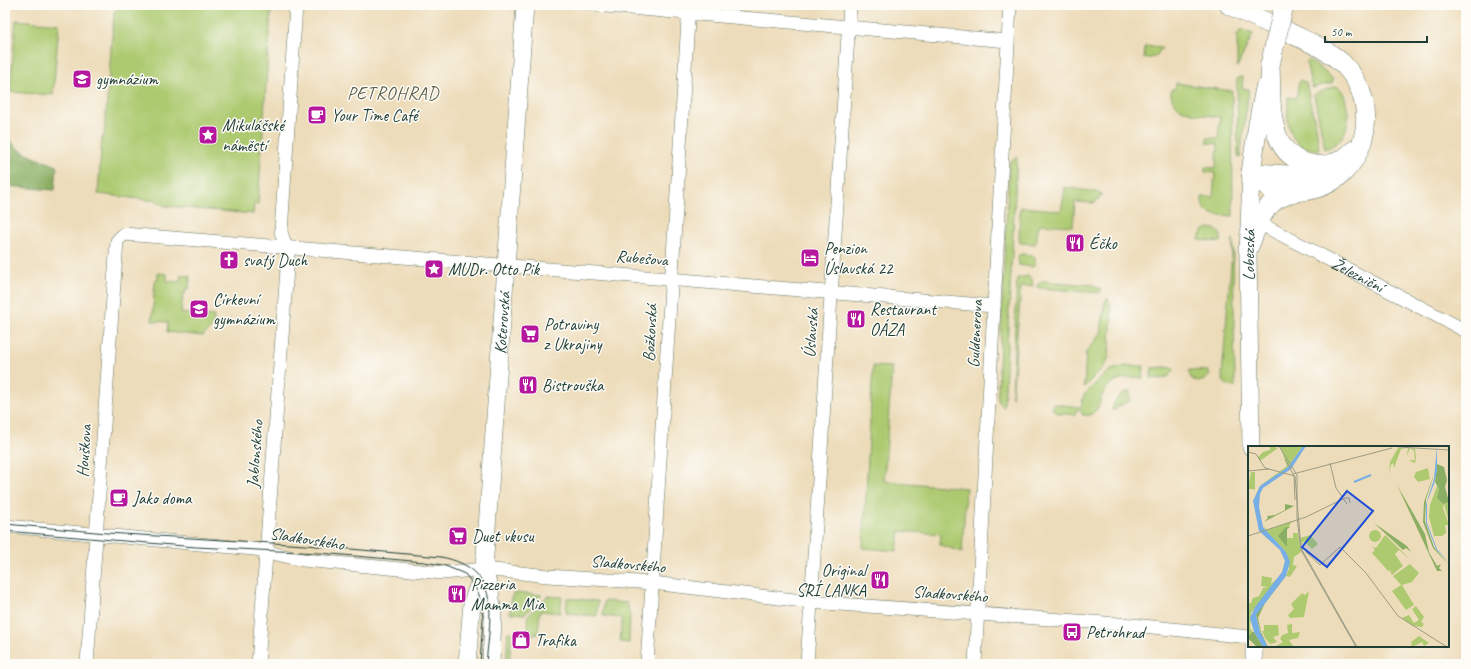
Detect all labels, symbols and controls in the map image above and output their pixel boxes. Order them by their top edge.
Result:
scale bar [1325,18,1427,44]
text: 50 m [1331,24,1353,40]
school or university icon: gymnázium [71,68,93,90]
place label: gymnázium [96,69,159,90]
district label: PETROHRAD [347,82,440,104]
cafe icon: Your Time Café [306,104,328,126]
place label: Your Time Café [331,105,420,126]
place label: Mikulášské náměstí [222,115,286,156]
place icon: Mikulášské náměstí [197,124,219,146]
street label: Lobezská [1237,228,1260,281]
restaurant icon: Éčko [1064,232,1086,254]
place label: Éčko [1089,232,1118,254]
place label: Penzion Úslavská 22 [824,238,894,279]
street label: Rubešova [615,245,670,271]
hotel icon: Penzion Úslavská 22 [799,247,821,269]
church icon: svatý Duch [218,249,240,271]
place label: svatý Duch [243,250,309,271]
street label: Železniční [1328,252,1391,299]
place icon: MUDr. Otto Pik [423,258,445,280]
place label: MUDr. Otto Pik [448,259,541,280]
place label: Církevní gymnázium [213,289,276,330]
street label: Koterovská [489,290,515,355]
school or university icon: Církevní gymnázium [188,298,210,320]
place label: Restaurant OÁZA [870,299,938,340]
street label: Guldenerova [963,299,987,368]
street label: Božkovská [638,302,662,362]
street label: Úslavská [798,306,823,358]
restaurant icon: Restaurant OÁZA [845,308,867,330]
place label: Potraviny z Ukrajiny [544,314,603,355]
supermarket icon: Potraviny z Ukrajiny [519,323,541,345]
restaurant icon: Bistrouška [517,374,539,396]
place label: Bistrouška [542,375,605,396]
street label: Jablonského [242,418,268,490]
street label: Houškova [72,423,96,478]
inset map [1248,446,1449,647]
cafe icon: Jako doma [108,487,130,509]
place label: Jako doma [132,488,193,509]
street label: Sladkovského [268,523,347,555]
supermarket icon: Duet vkusu [447,525,469,547]
place label: Duet vkusu [472,526,535,547]
street label: Sladkovského [590,550,667,578]
place label: Original SRÍ LANKA [796,560,869,601]
restaurant icon: Original SRÍ LANKA [869,569,891,591]
place label: Pizzeria Mamma Mia [471,574,546,615]
street label: Sladkovského [912,581,989,607]
restaurant icon: Pizzeria Mamma Mia [446,583,468,605]
bus stop icon: Petrohrad [1061,621,1083,643]
place label: Petrohrad [1086,622,1148,643]
shop icon: Trafika [510,629,532,651]
place label: Trafika [535,630,577,651]

